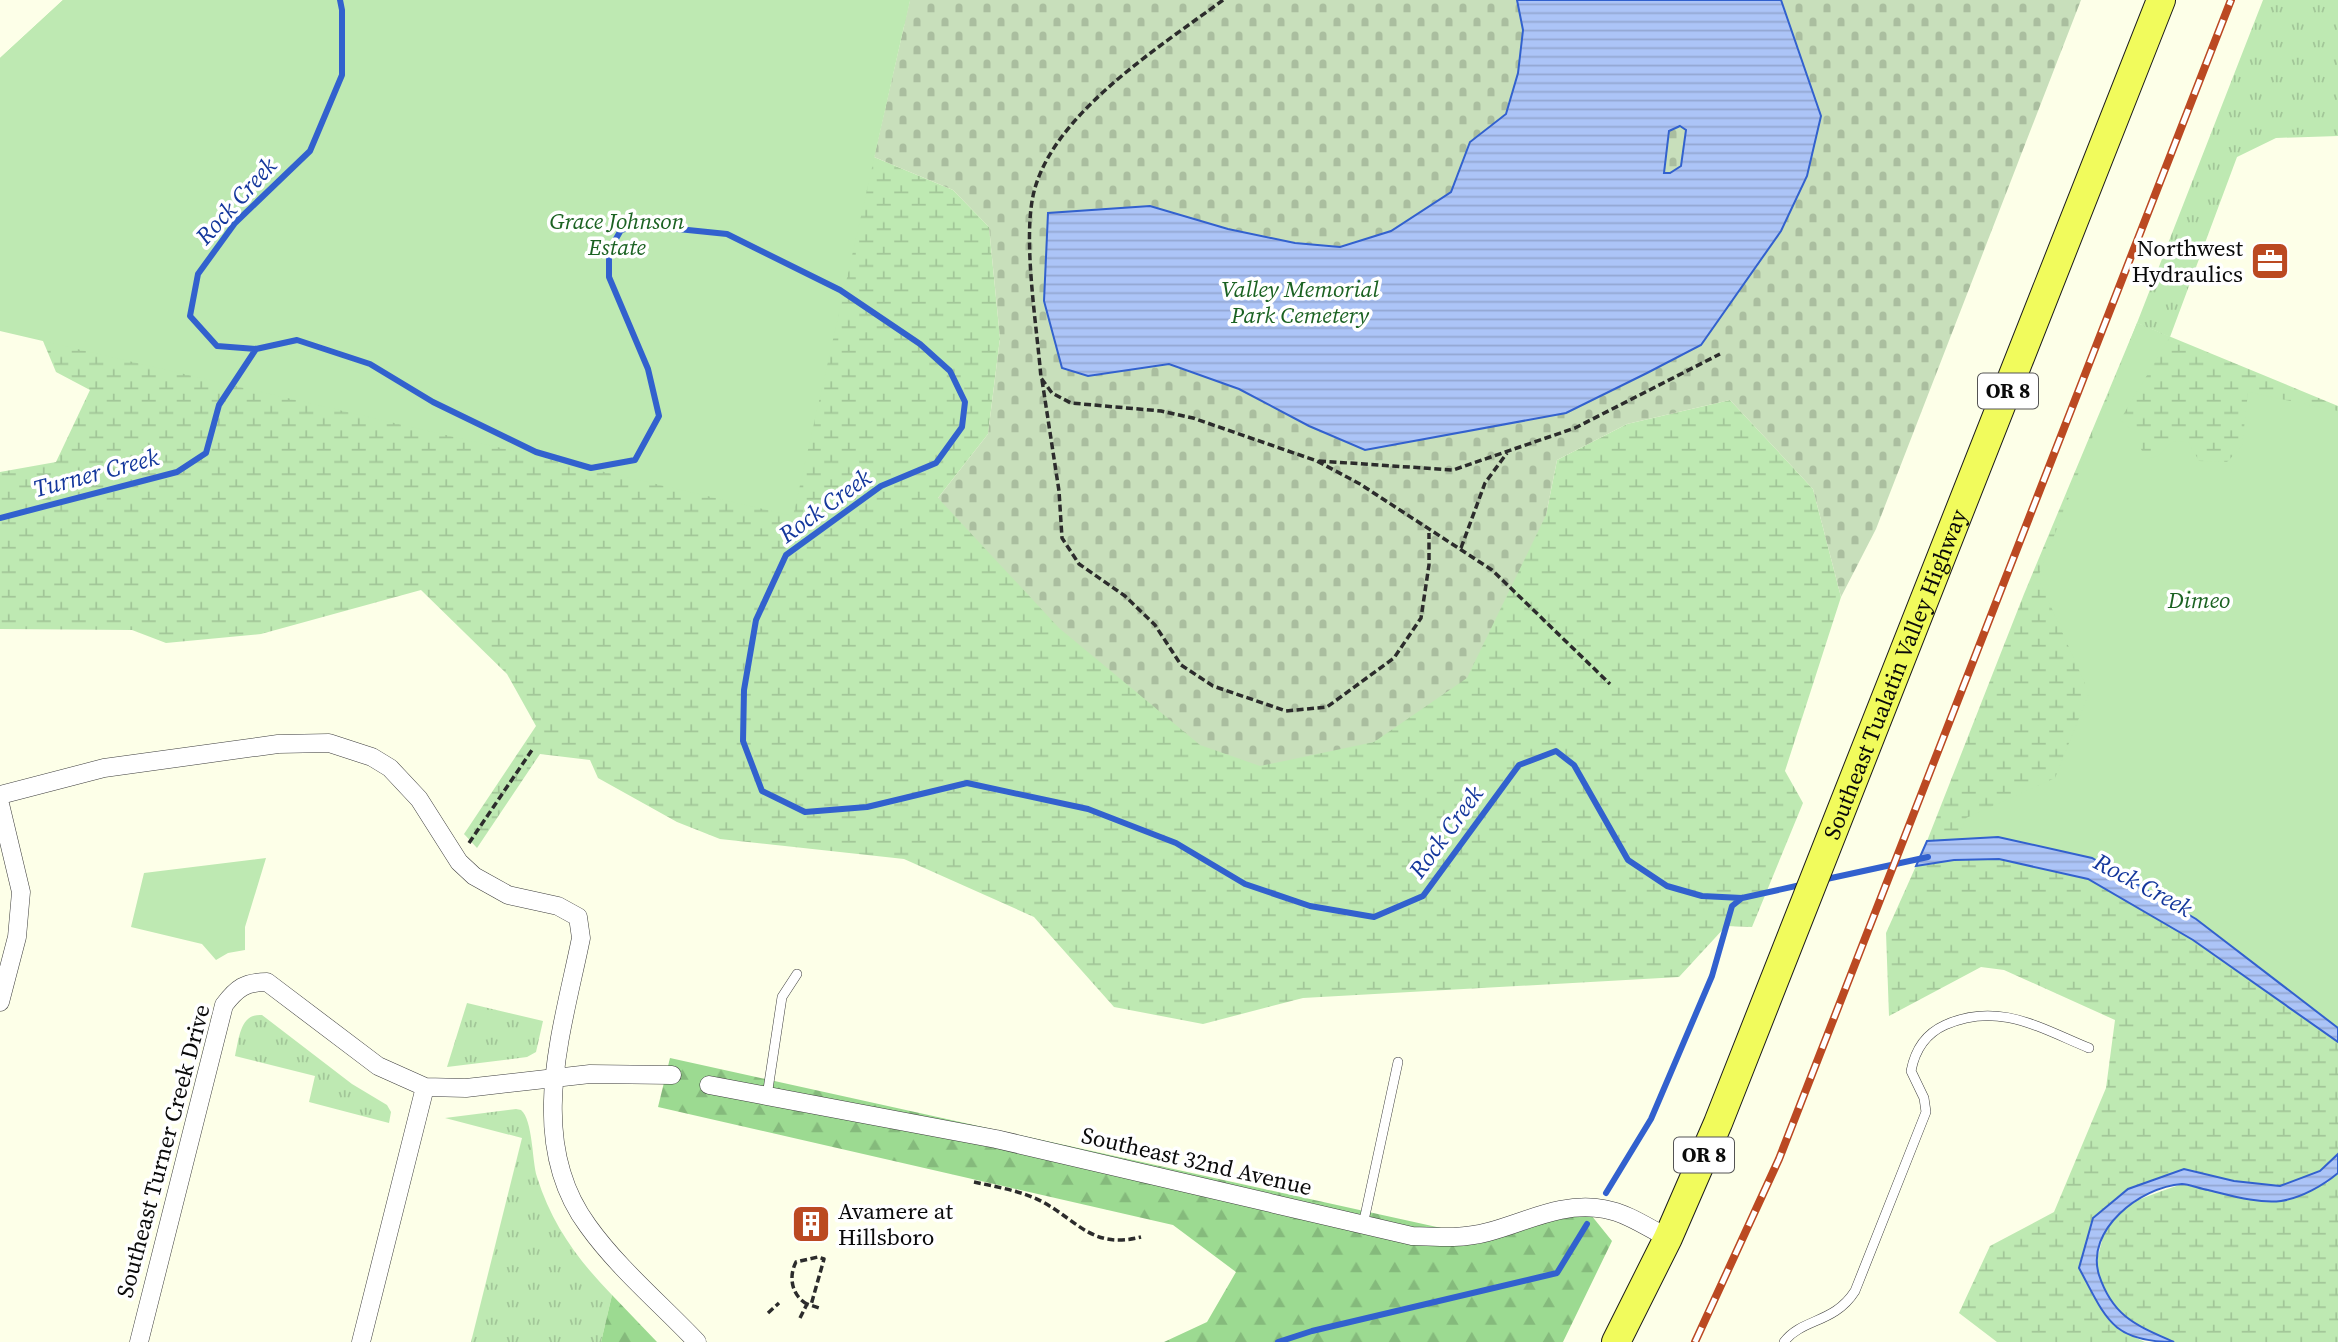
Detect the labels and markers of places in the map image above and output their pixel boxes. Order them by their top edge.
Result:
place label: Northwest Hydraulics [2132,232,2244,290]
office icon: Northwest Hydraulics [2249,240,2291,282]
place label: Avamere at Hillsboro [838,1195,953,1253]
building icon: Avamere at Hillsboro [790,1203,832,1245]

